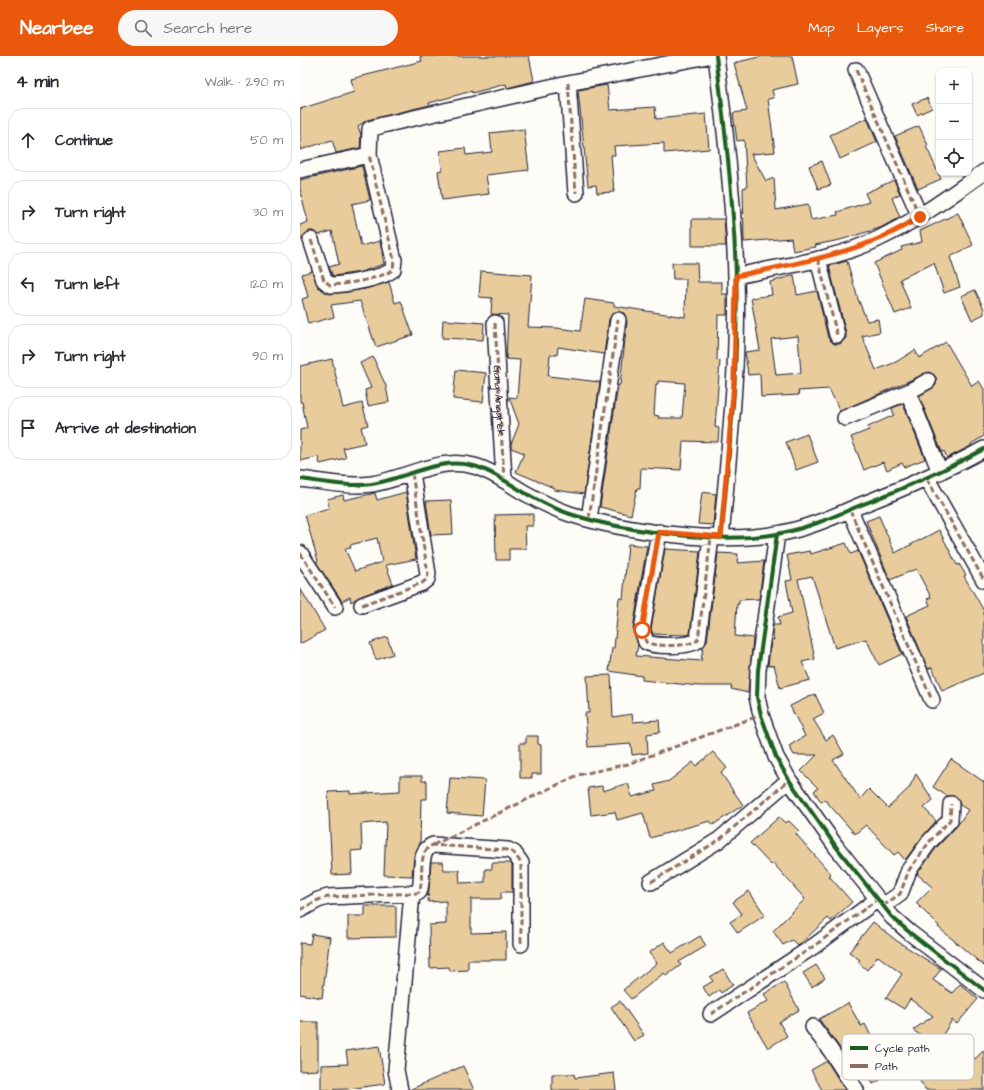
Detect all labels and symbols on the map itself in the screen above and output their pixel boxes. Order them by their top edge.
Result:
route end [911,208,929,226]
street label: Gang Anggrek [490,365,509,437]
route start [633,621,651,639]
legend [842,1034,974,1080]
text: Cycle path [875,1041,930,1057]
text: Path [875,1059,898,1074]

